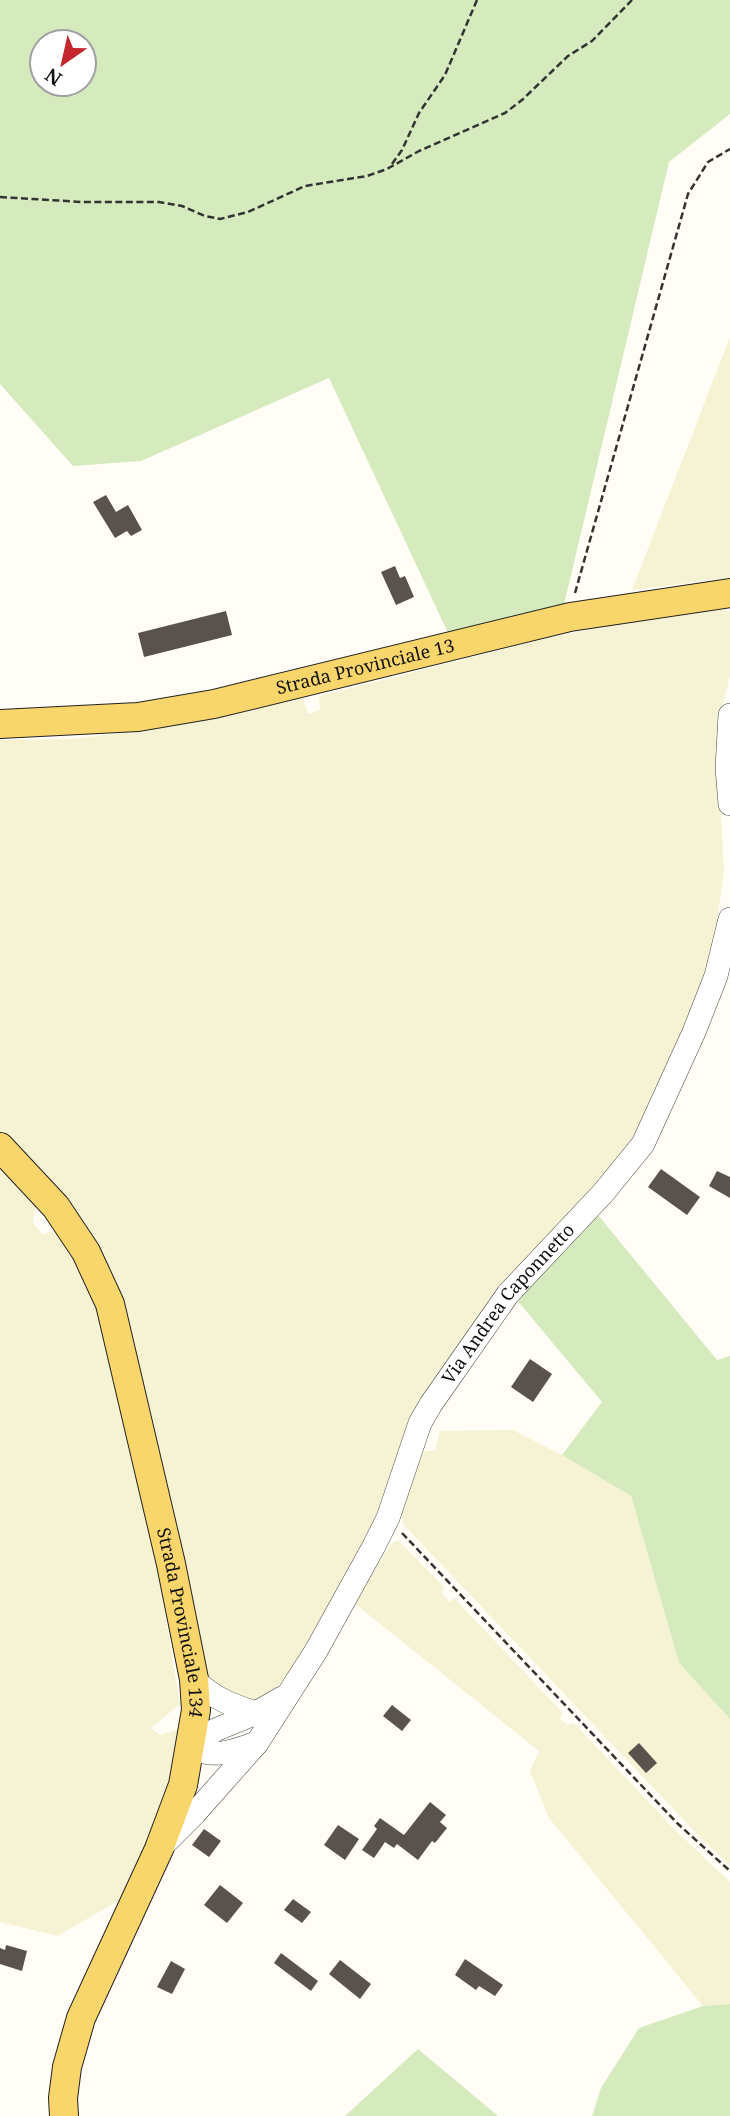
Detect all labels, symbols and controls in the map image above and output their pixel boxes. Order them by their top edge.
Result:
north arrow [28,28,98,98]
text: N [40,62,67,92]
street label: Strada Provinciale 13 [273,633,457,699]
street label: Via Andrea Caponnetto [436,1218,579,1388]
street label: Strada Provinciale 134 [152,1525,209,1720]

